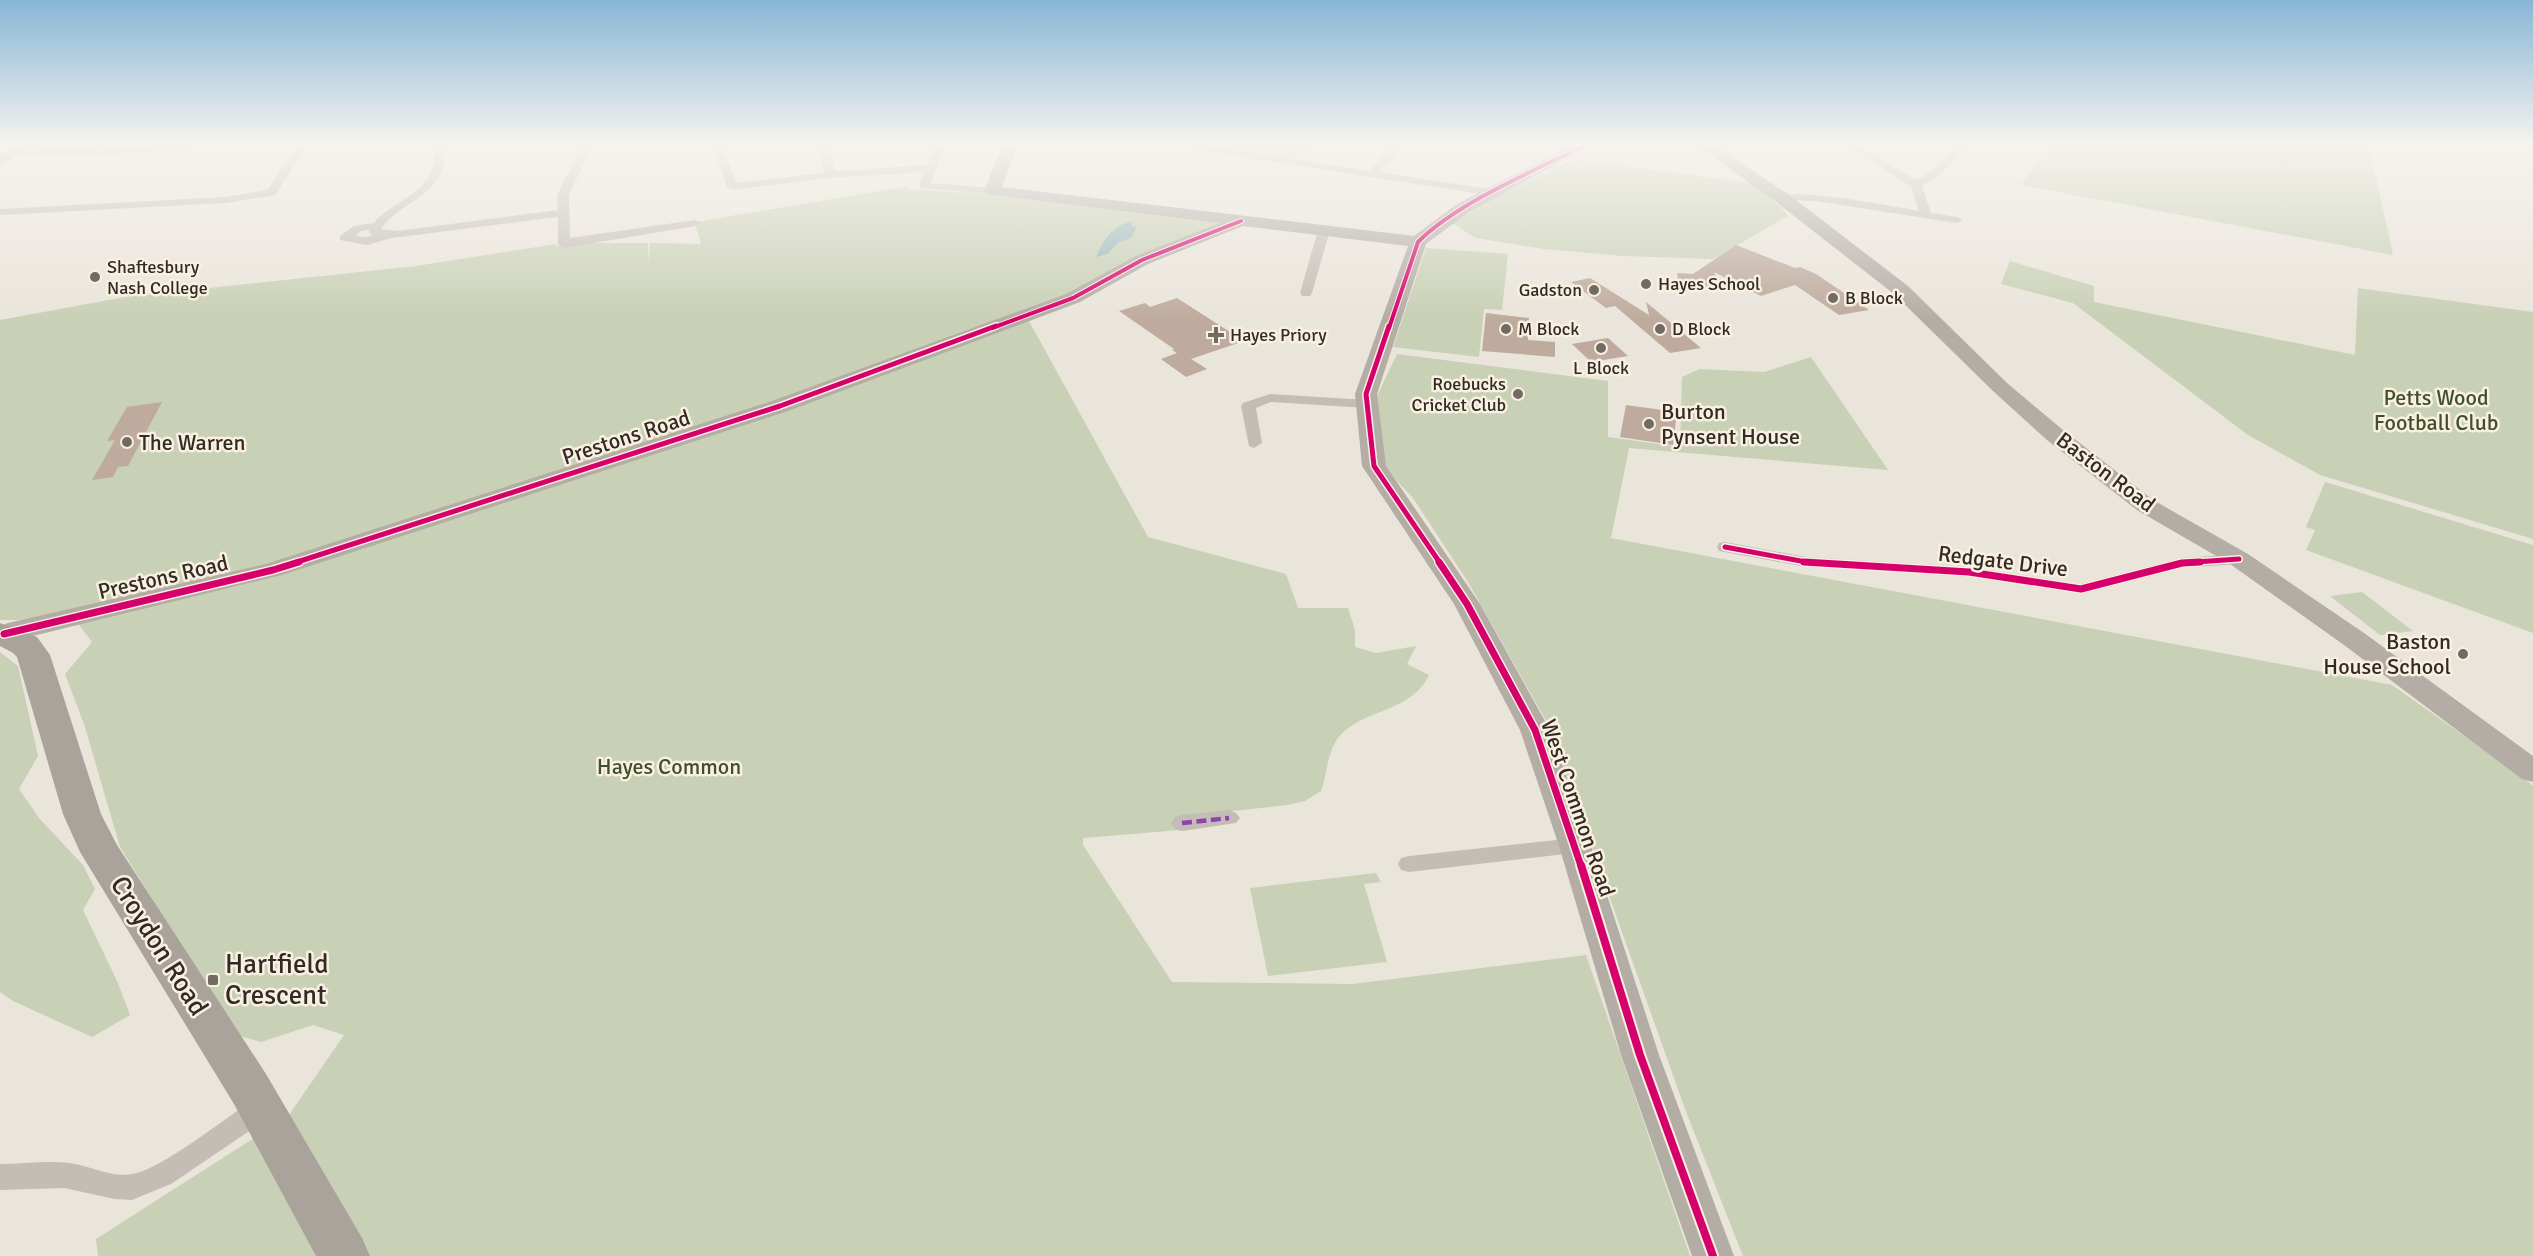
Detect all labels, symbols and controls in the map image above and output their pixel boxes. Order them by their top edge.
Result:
place label: Shaftesbury Nash College [107,256,208,299]
marker: Shaftesbury Nash College [88,270,102,284]
place label: Hayes School [1658,273,1760,295]
marker: Hayes School [1639,277,1653,291]
place label: Gadston [1519,279,1582,301]
marker: Gadston [1587,283,1601,297]
place label: B Block [1845,287,1903,309]
marker: B Block [1826,291,1840,305]
place label: M Block [1518,318,1579,340]
place label: D Block [1672,318,1731,340]
marker: M Block [1499,322,1513,336]
marker: D Block [1653,322,1667,336]
place label: Hayes Priory [1230,324,1327,346]
marker: Hayes Priory [1207,326,1225,344]
marker: L Block [1594,341,1608,355]
place label: L Block [1573,357,1629,379]
place label: Roebucks Cricket Club [1412,373,1506,416]
park label: Petts Wood Football Club [2374,384,2498,436]
marker: Roebucks Cricket Club [1511,387,1525,401]
place label: Burton Pynsent House [1661,398,1800,450]
street label: Prestons Road [559,404,693,470]
marker: Burton Pynsent House [1642,417,1656,431]
street label: Baston Road [2051,426,2161,518]
place label: The Warren [139,429,246,456]
marker: The Warren [120,435,134,449]
street label: Redgate Drive [1936,540,2070,582]
street label: Prestons Road [95,549,231,605]
place label: Baston House School [2323,628,2451,680]
marker: Baston House School [2456,647,2470,661]
street label: West Common Road [1535,716,1621,900]
park label: Hayes Common [597,753,741,780]
street label: Croydon Road [103,870,215,1022]
place label: Hartfield Crescent [225,948,329,1012]
marker: Hartfield Crescent [206,973,220,987]

